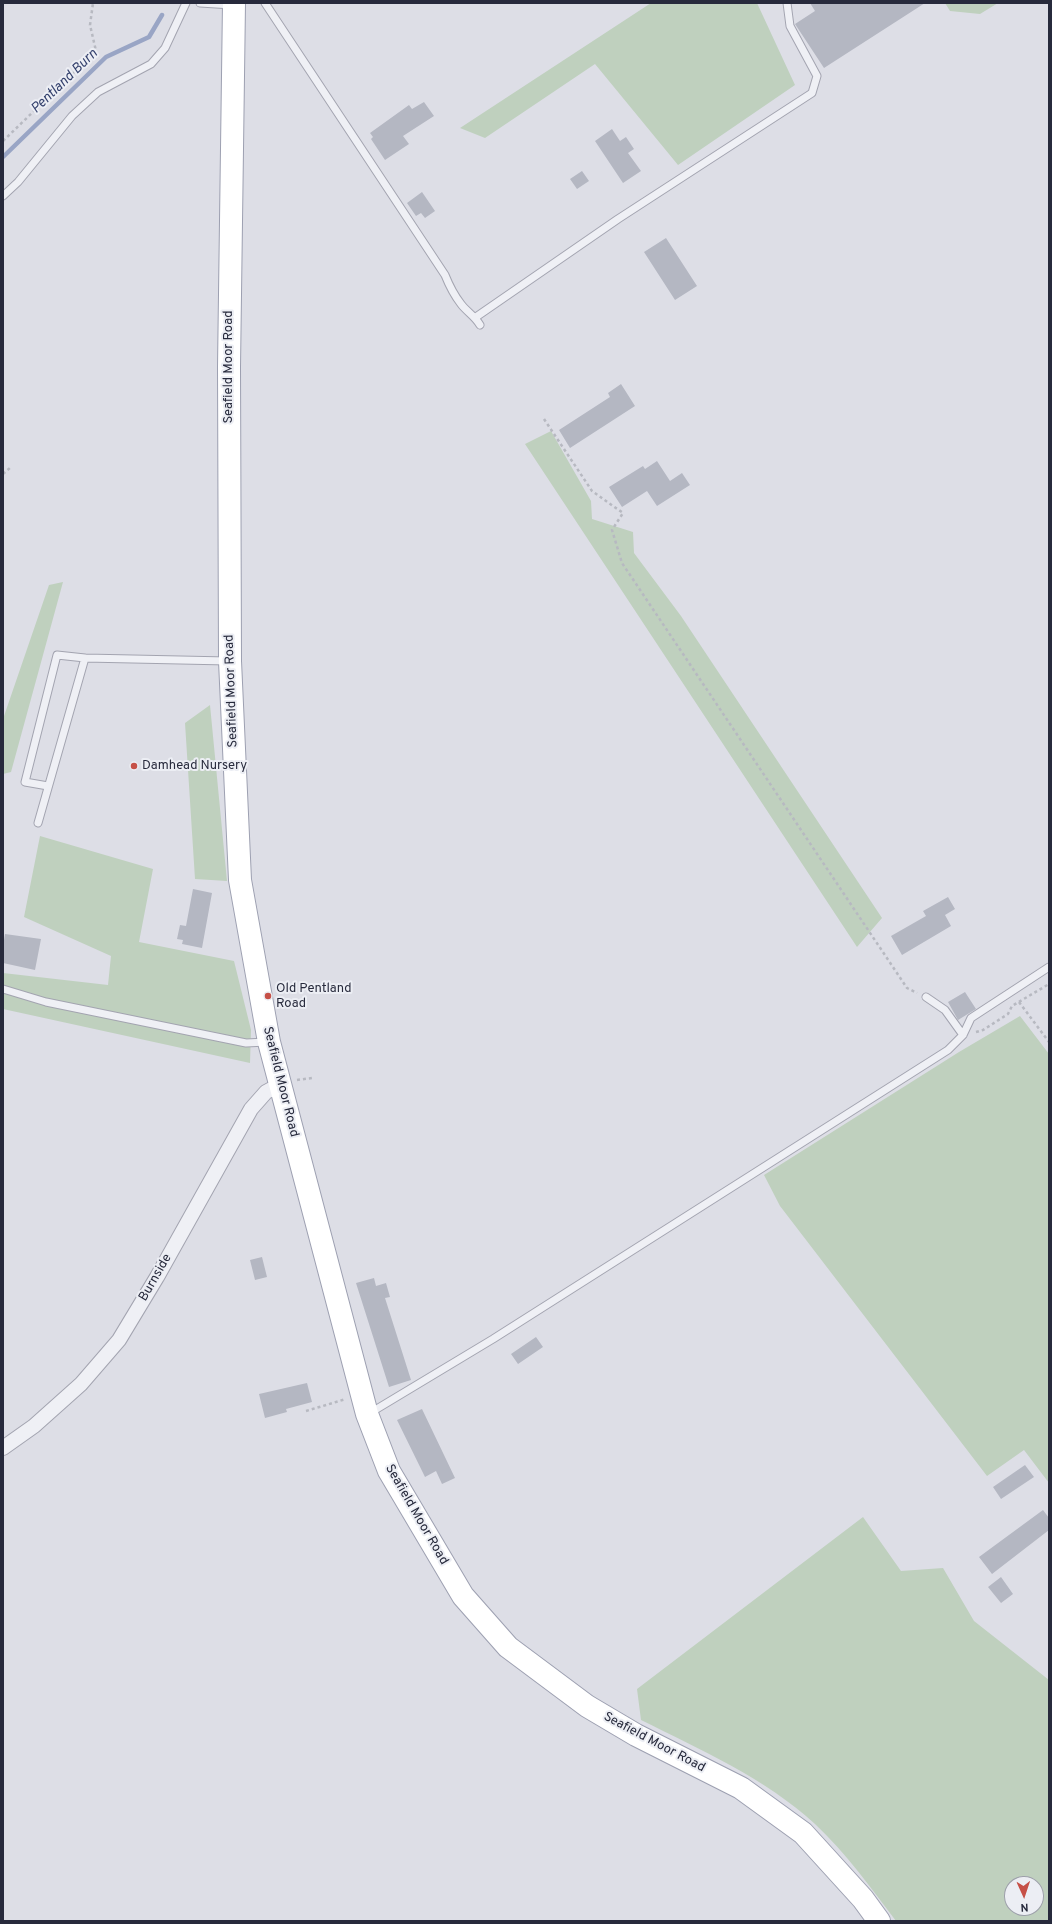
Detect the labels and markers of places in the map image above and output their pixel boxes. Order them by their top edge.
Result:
place label: Damhead Nursery [142,758,247,774]
marker: Damhead Nursery [129,761,139,771]
place label: Old Pentland Road [276,981,352,1012]
marker: Old Pentland Road [263,991,273,1001]

